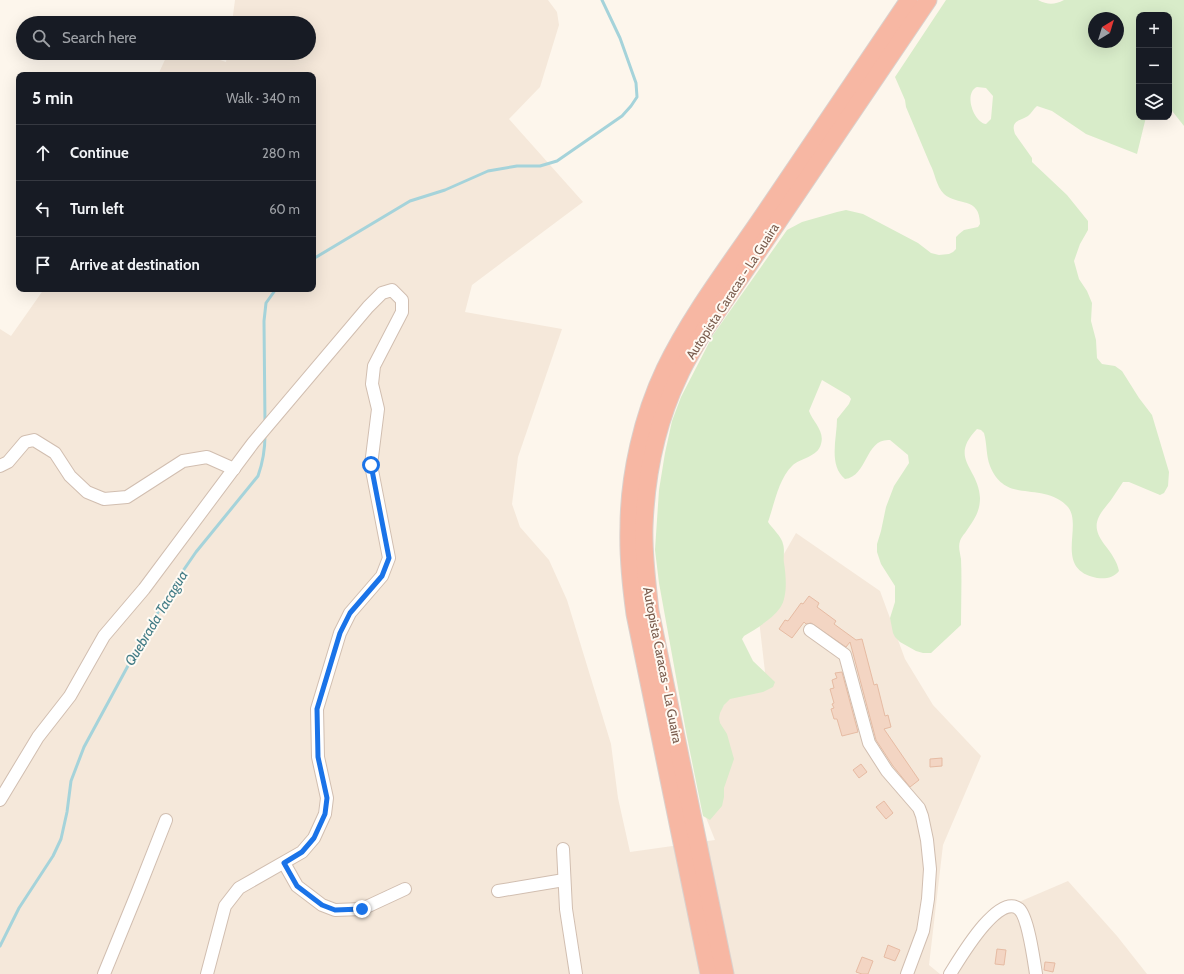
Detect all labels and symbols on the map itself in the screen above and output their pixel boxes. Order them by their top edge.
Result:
north arrow [1088,12,1124,48]
street label: Autopista Caracas - La Guaira [682,219,782,362]
route start [362,456,380,474]
water label: Quebrada Tacagua [121,567,191,669]
street label: Autopista Caracas - La Guaira [640,586,686,745]
route end [353,900,371,918]

